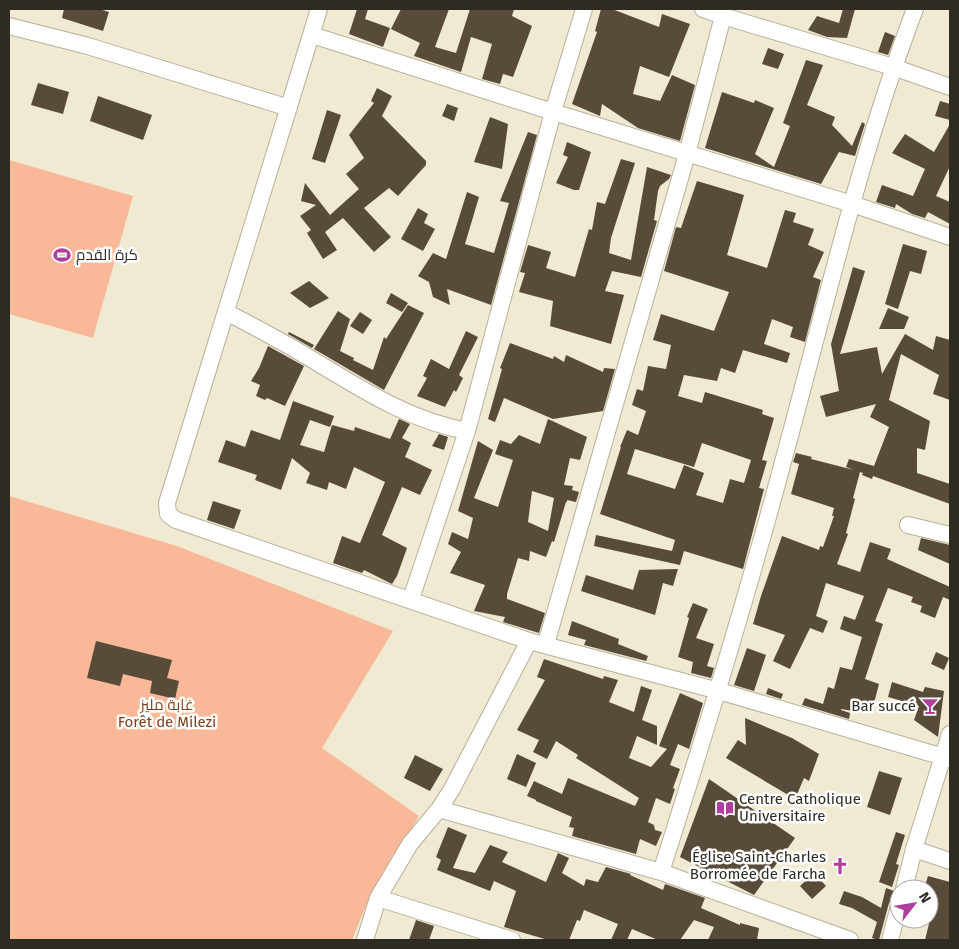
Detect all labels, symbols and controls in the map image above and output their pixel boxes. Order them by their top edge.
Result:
sports icon: كرة القدم [52,245,72,265]
place label: كرة القدم [76,246,138,265]
park label: غابة مليز Forêt de Milezi [118,696,216,731]
bar icon: Bar succé [920,696,940,716]
place label: Bar succé [851,697,916,715]
place label: Centre Catholique Universitaire [739,790,861,825]
library icon: Centre Catholique Universitaire [715,798,735,818]
place label: Église Saint-Charles Borromée de Farcha [690,848,826,883]
church icon: Église Saint-Charles Borromée de Farcha [830,856,850,876]
north arrow [889,879,939,929]
text: N [915,889,934,906]

